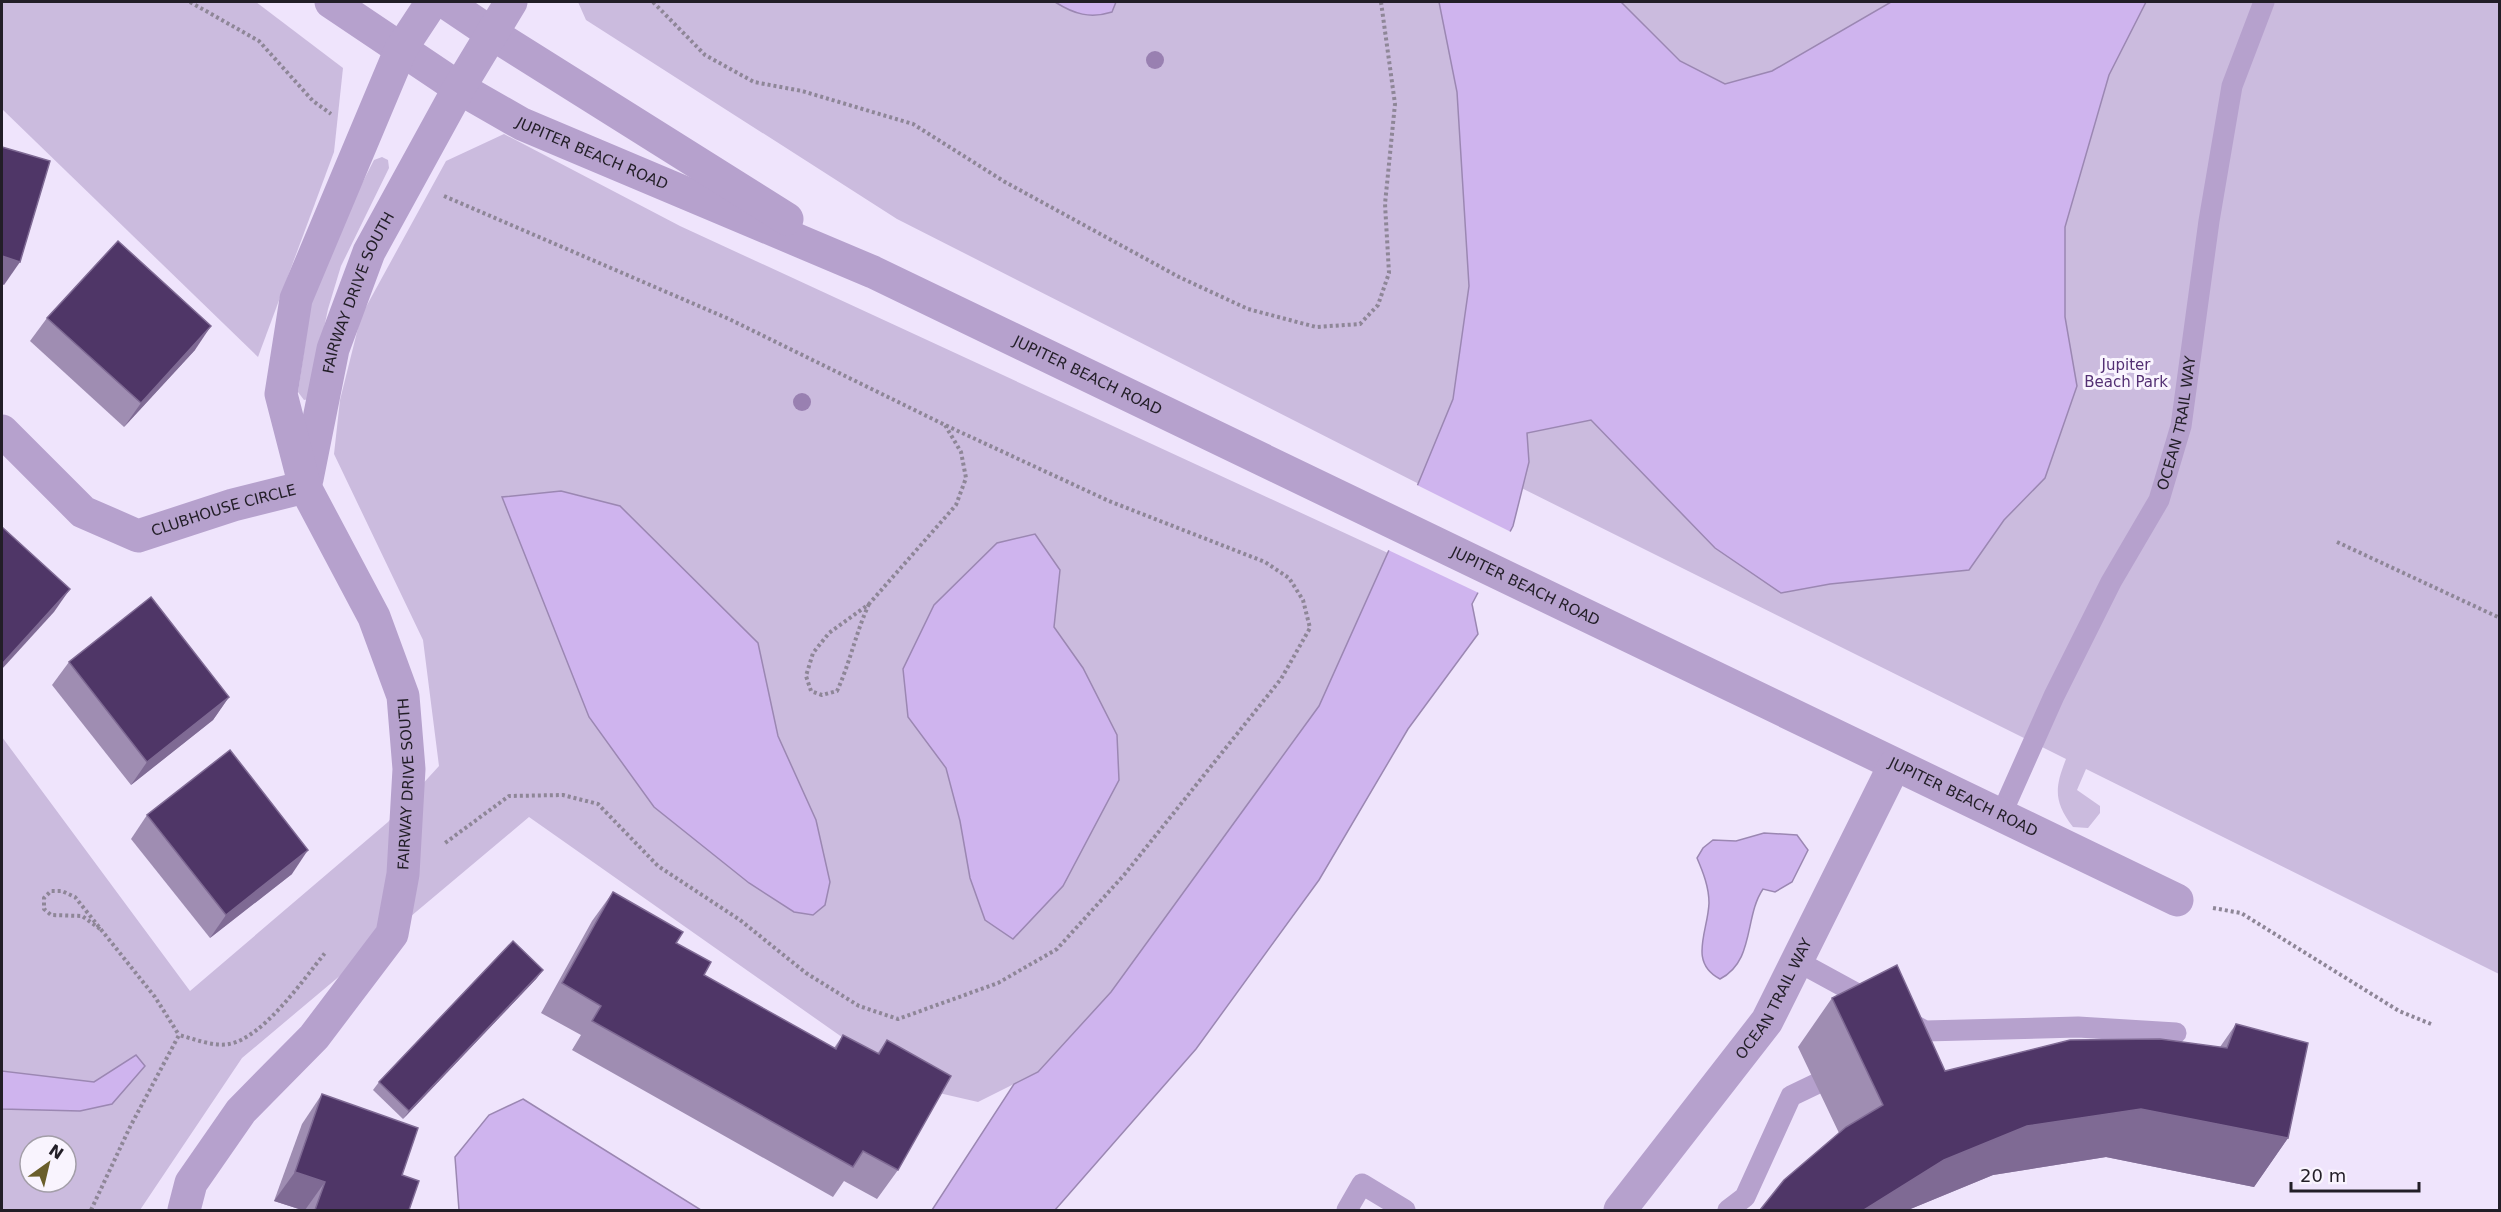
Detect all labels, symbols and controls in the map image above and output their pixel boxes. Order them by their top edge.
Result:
street label: JUPITER BEACH ROAD [512,113,671,194]
street label: FAIRWAY DRIVE SOUTH [319,209,398,375]
street label: JUPITER BEACH ROAD [1010,332,1165,419]
street label: OCEAN TRAIL WAY [2153,354,2200,492]
park label: Jupiter Beach Park [2084,356,2168,391]
street label: CLUBHOUSE CIRCLE [149,481,298,540]
street label: JUPITER BEACH ROAD [1447,542,1603,630]
street label: FAIRWAY DRIVE SOUTH [394,697,418,871]
street label: JUPITER BEACH ROAD [1885,753,2041,841]
street label: OCEAN TRAIL WAY [1732,935,1816,1063]
north arrow [18,1134,78,1194]
text: N [45,1140,67,1164]
scale bar [2291,1155,2418,1193]
text: 20 m [2300,1165,2346,1186]

